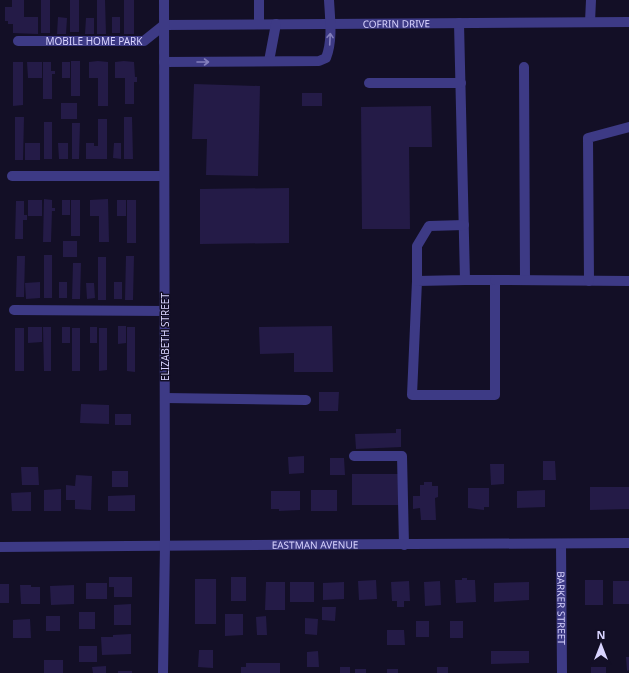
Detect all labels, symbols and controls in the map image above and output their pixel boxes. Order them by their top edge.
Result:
street label: COFRIN DRIVE [363,16,430,31]
one-way arrow [326,33,334,46]
street label: MOBILE HOME PARK [45,34,143,48]
one-way arrow [196,58,209,66]
street label: ELIZABETH STREET [158,293,172,381]
street label: EASTMAN AVENUE [272,537,358,552]
street label: BARKER STREET [554,571,569,645]
north arrow [581,625,621,665]
text: N [597,627,605,642]

